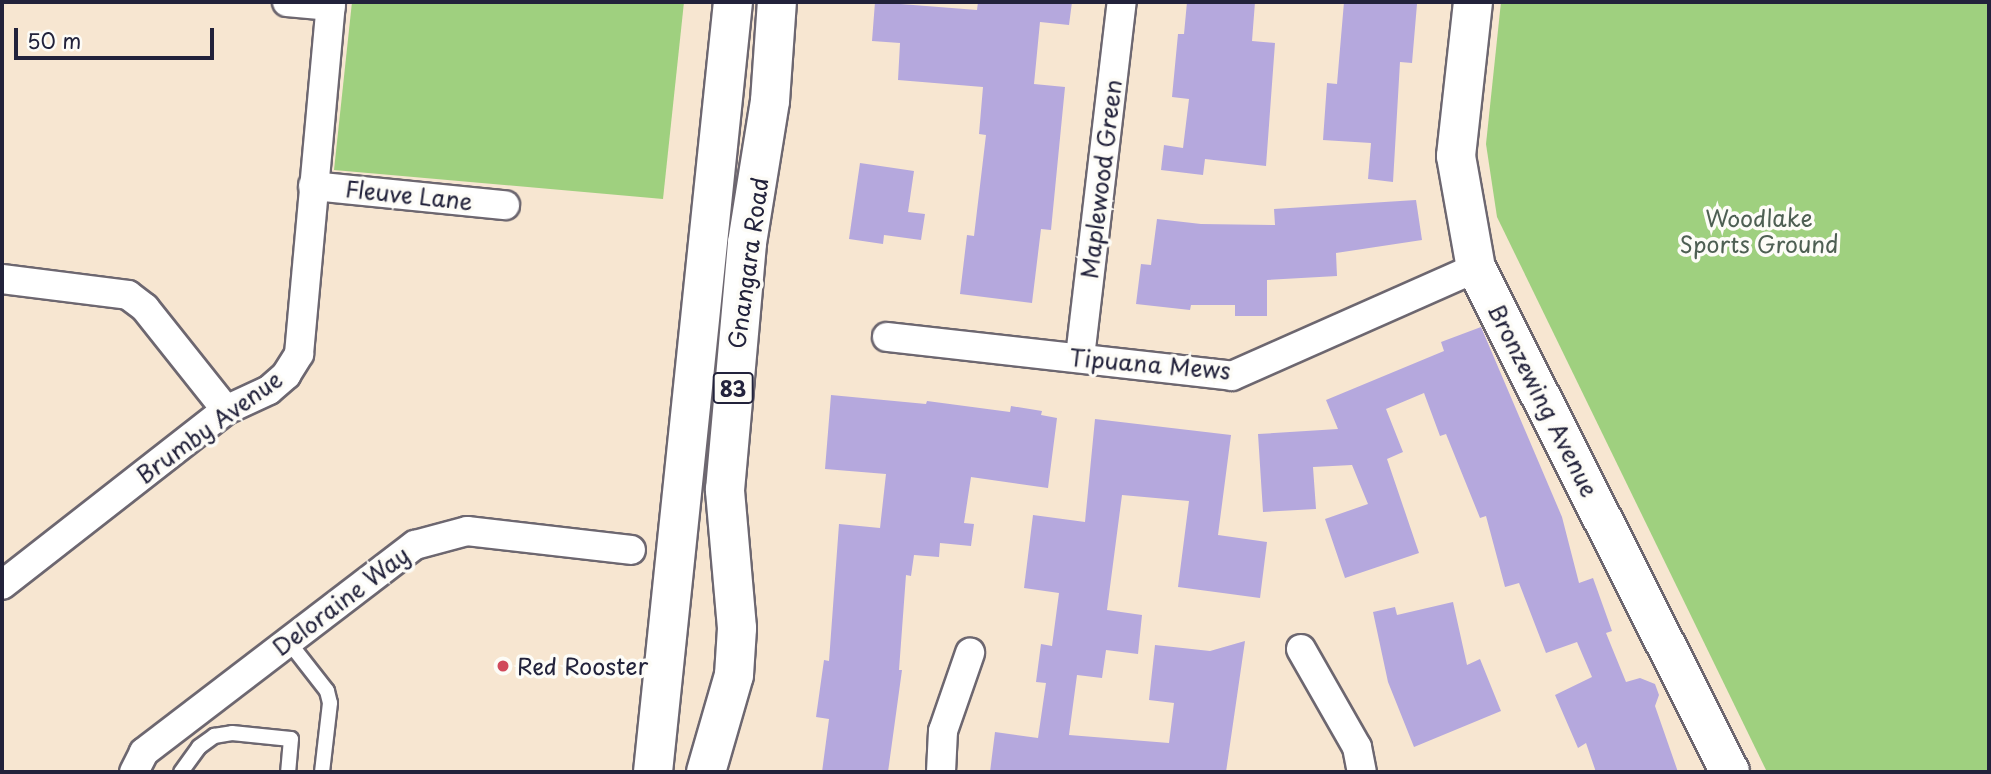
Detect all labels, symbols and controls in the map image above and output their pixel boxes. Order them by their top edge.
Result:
scale bar [18,14,217,58]
text: 50 m [27,24,81,56]
street label: Maplewood Green [1075,77,1127,281]
street label: Gnangara Road [722,174,774,352]
street label: Fleuve Lane [344,175,474,215]
park label: Woodlake Sports Ground [1679,204,1839,258]
street label: Bronzewing Avenue [1483,299,1603,501]
street label: Tipuana Mews [1069,343,1231,385]
street label: Brumby Avenue [130,365,288,489]
road number: 83 [712,370,754,406]
street label: Deloraine Way [267,541,415,661]
place label: Red Rooster [517,652,651,680]
marker: Red Rooster [495,658,511,674]

